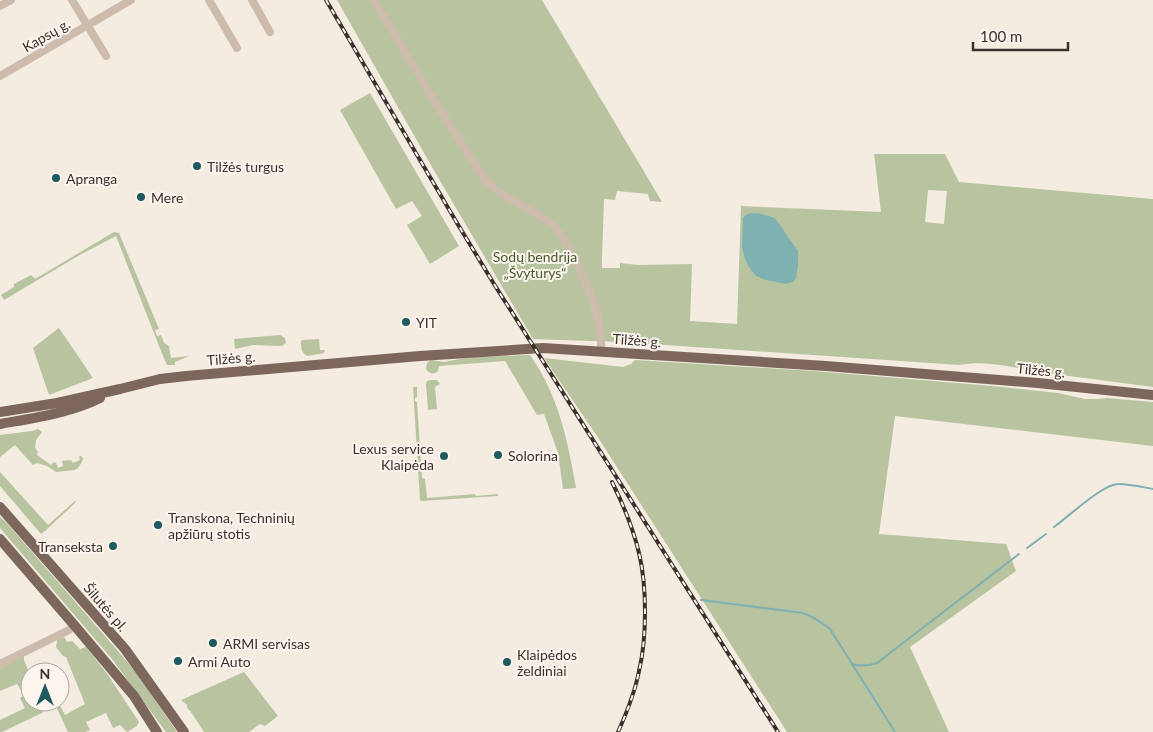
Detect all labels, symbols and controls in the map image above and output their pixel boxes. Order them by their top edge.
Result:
street label: Kapsų g. [19,15,73,55]
scale bar [973,20,1068,52]
text: 100 m [980,27,1022,45]
place label: Tilžės turgus [207,158,284,175]
marker: Tilžės turgus [191,160,203,172]
place label: Apranga [66,170,117,187]
marker: Apranga [50,172,62,184]
place label: Mere [151,189,183,206]
marker: Mere [135,191,147,203]
park label: Sodų bendrija „Švyturys“ [493,248,577,281]
place label: YIT [416,314,438,331]
marker: YIT [400,316,412,328]
street label: Tilžės g. [612,330,662,350]
street label: Tilžės g. [206,347,256,369]
street label: Tilžės g. [1016,359,1066,381]
place label: Lexus service Klaipėda [353,440,434,473]
place label: Solorina [508,447,558,464]
marker: Solorina [492,449,504,461]
marker: Lexus service Klaipėda [438,450,450,462]
place label: Transkona, Techninių apžiūrų stotis [168,509,295,542]
marker: Transkona, Techninių apžiūrų stotis [152,519,164,531]
place label: Transeksta [38,538,103,555]
marker: Transeksta [107,540,119,552]
street label: Šilutės pl. [80,579,132,635]
place label: ARMI servisas [223,635,310,652]
marker: ARMI servisas [207,637,219,649]
place label: Klaipėdos želdiniai [517,646,577,679]
place label: Armi Auto [188,653,251,670]
marker: Armi Auto [172,655,184,667]
marker: Klaipėdos želdiniai [501,656,513,668]
north arrow [20,662,70,712]
text: N [40,665,50,682]

